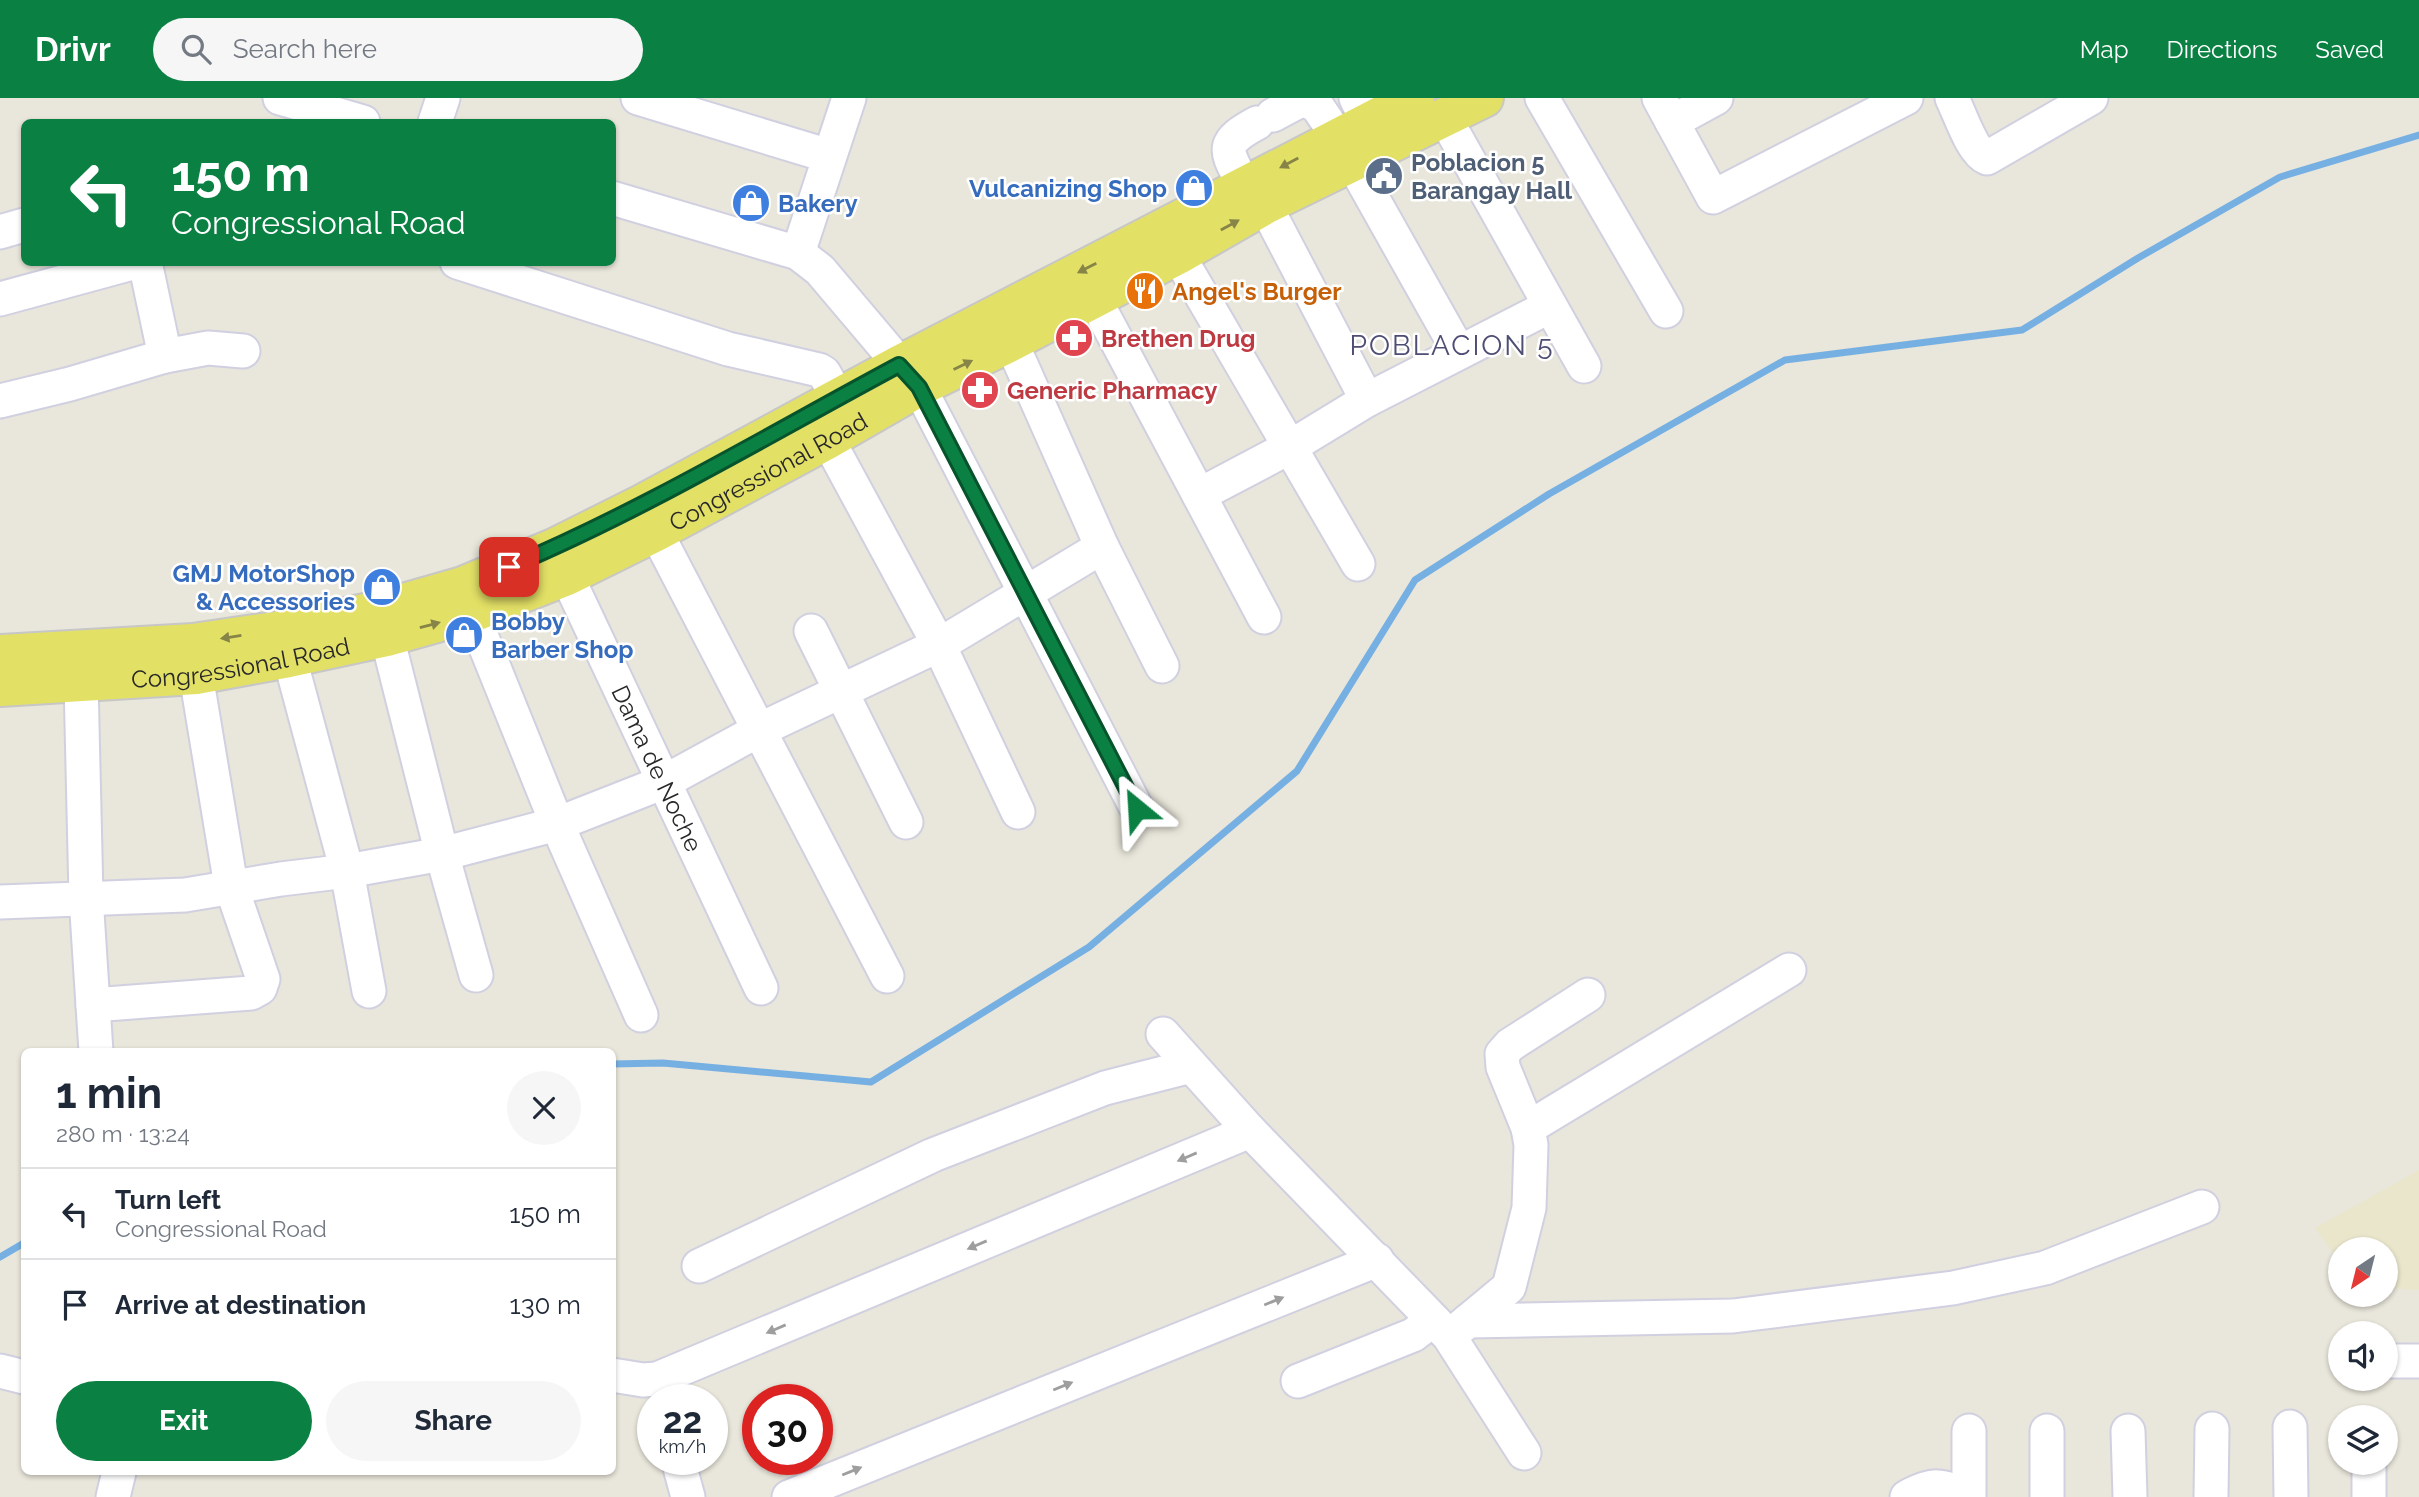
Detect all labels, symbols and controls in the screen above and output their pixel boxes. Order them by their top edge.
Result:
search box [153,18,643,81]
text: Drivr [35,30,111,69]
icon: search [177,30,215,68]
text: Search here [233,34,377,64]
text: Map [2080,35,2129,64]
text: Directions [2167,35,2277,64]
text: Saved [2315,35,2384,64]
text: 150 m [171,145,310,202]
icon: left [56,147,147,238]
place label: Poblacion 5 Barangay Hall [1411,148,1573,205]
public building icon: Poblacion 5 Barangay Hall [1363,155,1405,197]
one-way arrow [1279,157,1299,169]
shop icon: Vulcanizing Shop [1173,167,1215,209]
place label: Vulcanizing Shop [969,174,1167,203]
shop icon: Bakery [730,182,772,224]
place label: Bakery [778,189,858,218]
text: Congressional Road [171,204,466,241]
one-way arrow [1220,219,1240,231]
one-way arrow [1077,262,1097,273]
restaurant icon: Angel's Burger [1124,270,1166,312]
place label: Angel's Burger [1172,277,1342,306]
pharmacy icon: Brethen Drug [1053,317,1095,359]
place label: Brethen Drug [1101,324,1256,353]
district label: POBLACION 5 [1350,329,1554,362]
one-way arrow [953,359,973,371]
pharmacy icon: Generic Pharmacy [959,369,1001,411]
place label: Generic Pharmacy [1007,376,1217,405]
street label: Congressional Road [664,406,872,537]
pin [479,537,539,597]
icon: arrive [490,548,528,586]
place label: GMJ MotorShop & Accessories [173,559,355,616]
shop icon: GMJ MotorShop & Accessories [361,566,403,608]
place label: Bobby Barber Shop [491,607,633,664]
shop icon: Bobby Barber Shop [443,614,485,656]
one-way arrow [419,619,441,630]
street label: Congressional Road [130,631,352,693]
one-way arrow [220,632,242,643]
street label: Dama de Noche [606,680,709,856]
position arrow [1100,772,1174,846]
text: 1 min [56,1069,162,1118]
button: close [507,1071,581,1145]
text: 280 m · 13:24 [56,1120,190,1147]
one-way arrow [1176,1152,1197,1163]
text: Turn left [115,1185,221,1215]
icon: left [56,1195,94,1233]
text: 150 m [509,1199,581,1229]
text: Congressional Road [115,1215,327,1242]
north arrow [2328,1237,2398,1307]
map controls [2328,1237,2398,1475]
one-way arrow [967,1239,987,1251]
icon: arrive [56,1286,94,1324]
text: Arrive at destination [115,1290,366,1320]
text: 130 m [510,1290,581,1320]
one-way arrow [1264,1296,1285,1307]
button: sound [2328,1321,2398,1391]
one-way arrow [765,1324,786,1335]
button: Exit [56,1381,312,1461]
button: Share [326,1381,581,1461]
one-way arrow [1053,1381,1074,1392]
speed limit sign: 30 [742,1384,833,1475]
text: 22 [663,1400,702,1441]
button: layers [2328,1405,2398,1475]
text: km/h [659,1436,706,1457]
one-way arrow [842,1466,863,1477]

